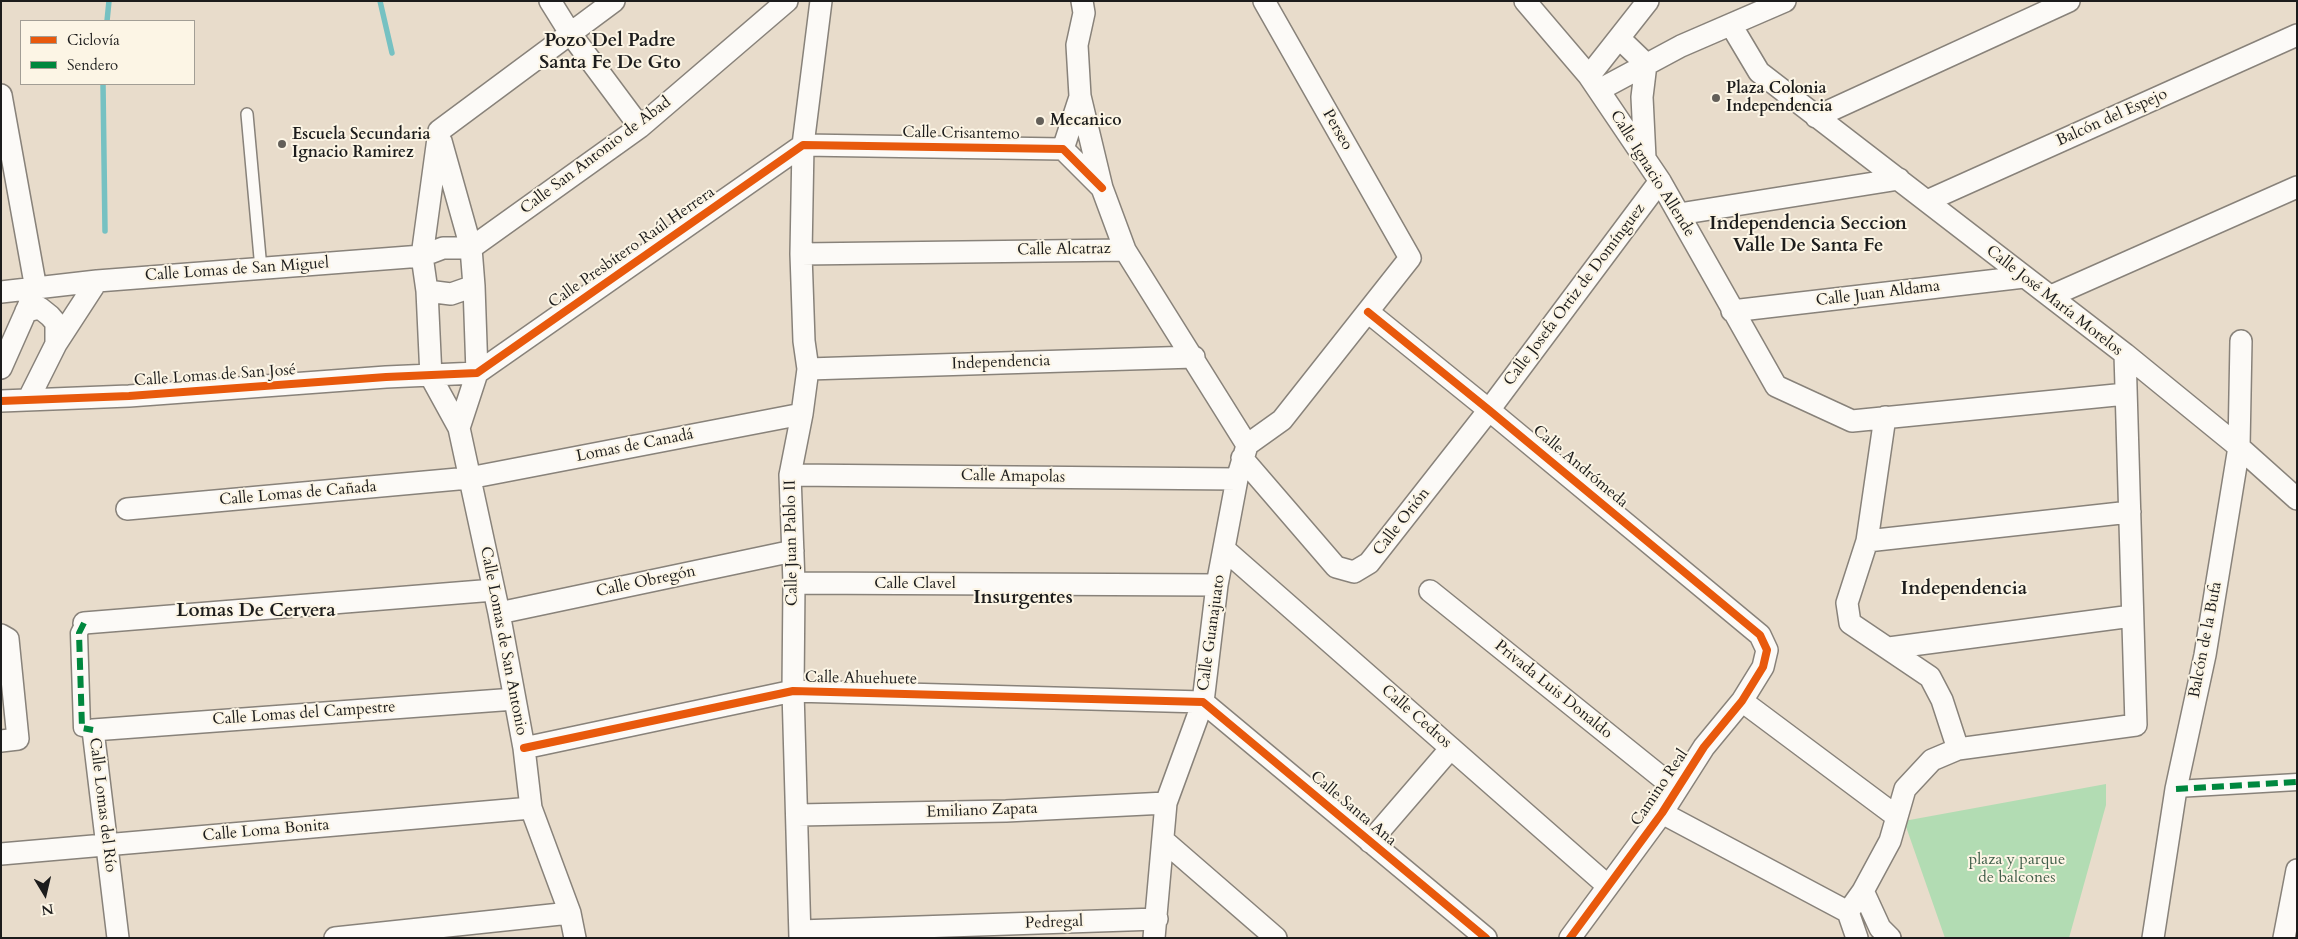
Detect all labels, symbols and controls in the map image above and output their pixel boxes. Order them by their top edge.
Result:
legend [20,20,195,85]
text: Ciclovía [67,30,120,50]
district label: Pozo Del Padre Santa Fe De Gto [539,31,681,75]
text: Sendero [67,55,118,75]
place label: Plaza Colonia Independencia [1726,79,1832,117]
street label: Balcón del Espejo [2054,85,2170,151]
marker: Plaza Colonia Independencia [1710,92,1722,104]
street label: Calle San Antonio de Abad [517,93,675,219]
street label: Perseo [1318,106,1356,154]
street label: Calle Ignacio Allende [1605,107,1699,241]
place label: Mecanico [1050,111,1122,131]
marker: Mecanico [1034,115,1046,127]
street label: Calle Crisantemo [902,123,1020,145]
place label: Escuela Secundaria Ignacio Ramirez [292,125,430,163]
marker: Escuela Secundaria Ignacio Ramirez [276,138,288,150]
street label: Calle Presbítero Raúl Herrera [545,183,719,313]
street label: Calle Josefa Ortiz de Domínguez [1500,200,1650,390]
district label: Independencia Seccion Valle De Santa Fe [1709,214,1907,258]
street label: Calle Alcatraz [1017,240,1111,260]
street label: Calle José María Morelos [1982,242,2126,360]
street label: Calle Lomas de San Miguel [144,254,330,286]
street label: Calle Juan Aldama [1815,277,1941,311]
street label: Independencia [951,352,1051,374]
street label: Calle Lomas de San José [133,361,297,391]
street label: Calle Andrómeda [1528,422,1632,512]
street label: Lomas de Canadá [575,425,695,467]
street label: Calle Amapolas [961,466,1065,488]
street label: Calle Lomas de Cañada [218,478,378,510]
street label: Calle Juan Pablo II [781,480,803,606]
street label: Calle Orión [1370,484,1434,560]
street label: Calle Lomas de San Antonio [475,545,531,737]
street label: Calle Obregón [595,562,697,602]
street label: Calle Clavel [874,574,956,594]
street label: Calle Guanajuato [1194,574,1230,692]
district label: Independencia [1901,579,2027,601]
street label: Balcón de la Bufa [2185,580,2227,700]
district label: Insurgentes [973,588,1073,610]
district label: Lomas De Cervera [176,601,336,623]
street label: Privada Luis Donaldo [1490,637,1616,743]
street label: Calle Ahuehuete [805,668,917,690]
street label: Calle Cedros [1377,681,1455,753]
street label: Calle Lomas del Campestre [212,698,396,730]
street label: Calle Lomas del Río [84,737,120,873]
street label: Camino Real [1627,746,1693,830]
street label: Calle Santa Ana [1306,767,1400,851]
street label: Emiliano Zapata [926,799,1038,823]
street label: Calle Loma Bonita [202,816,330,846]
park label: plaza y parque de balcones [1969,850,2065,888]
north arrow [20,869,70,919]
text: N [40,899,55,920]
street label: Pedregal [1025,912,1083,934]

